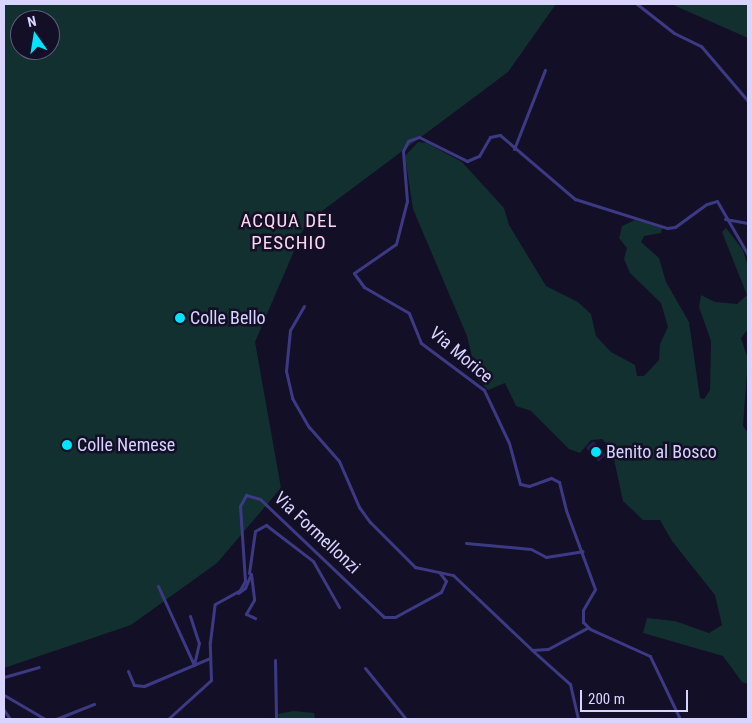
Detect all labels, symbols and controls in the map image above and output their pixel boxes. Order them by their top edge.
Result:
north arrow [10,10,60,60]
text: N [26,13,38,30]
district label: ACQUA DEL PESCHIO [239,210,339,254]
place label: Colle Bello [190,307,266,329]
marker: Colle Bello [174,312,186,324]
street label: Via Morice [425,322,497,388]
place label: Colle Nemese [77,434,175,456]
marker: Colle Nemese [61,439,73,451]
place label: Benito al Bosco [606,441,717,463]
marker: Benito al Bosco [590,446,602,458]
street label: Via Formellonzi [269,488,365,578]
scale bar [582,680,690,712]
text: 200 m [588,690,625,708]

